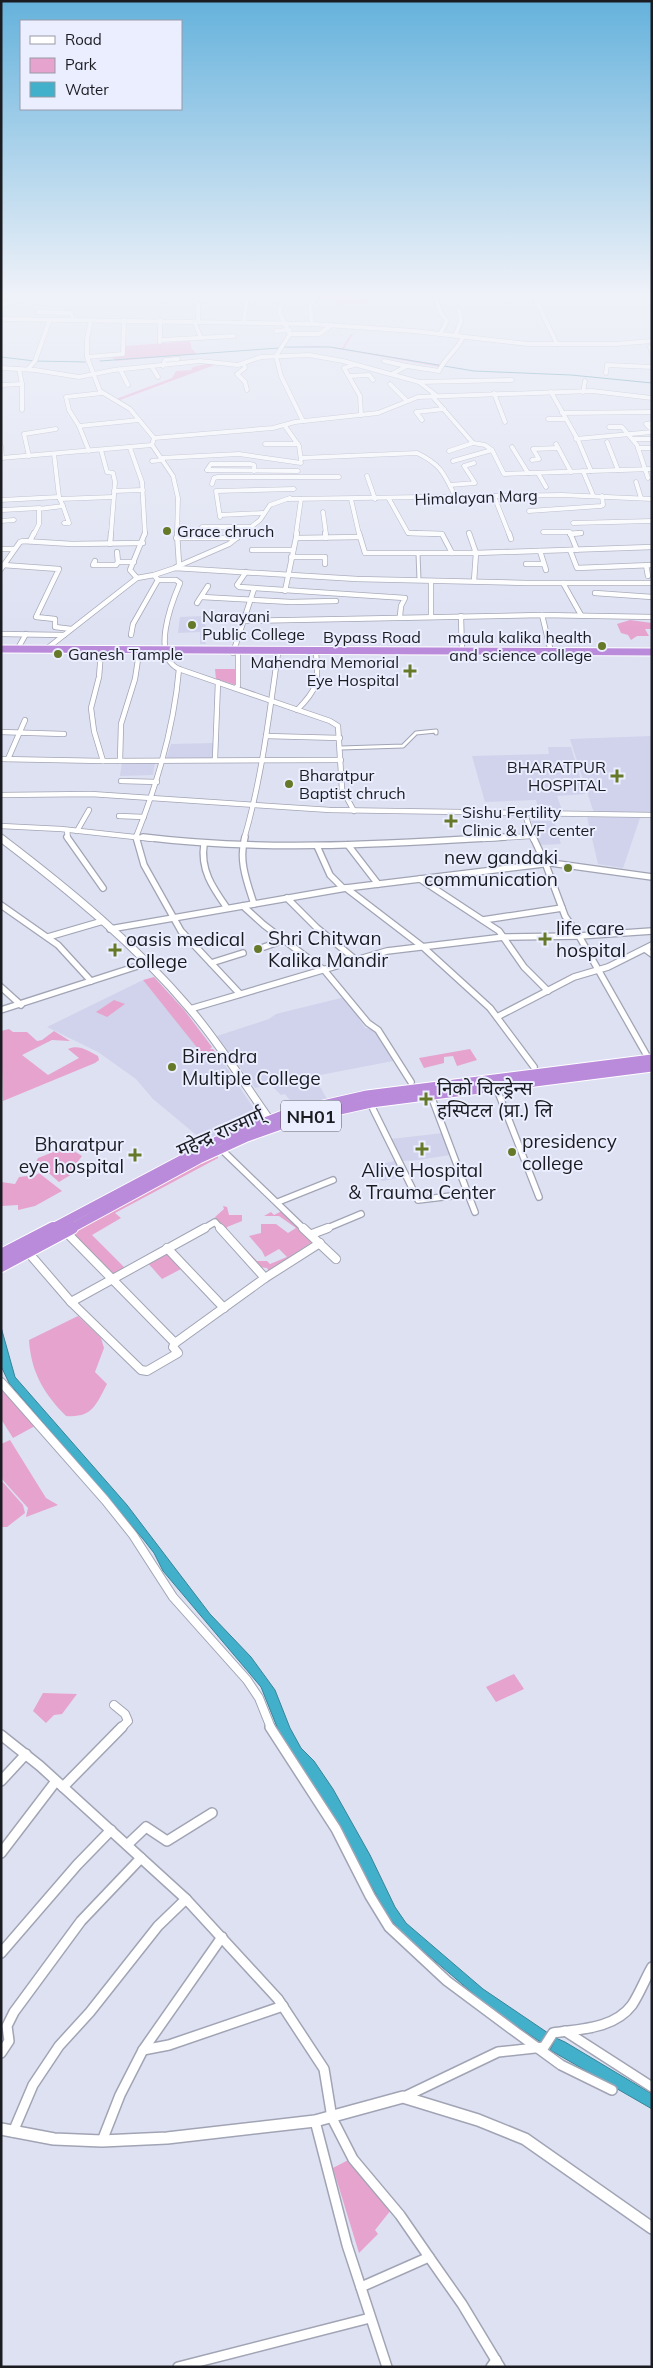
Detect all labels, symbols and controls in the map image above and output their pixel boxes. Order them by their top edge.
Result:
legend [20,20,182,110]
text: Road [65,30,102,49]
text: Park [65,55,97,74]
text: Water [65,80,109,99]
street label: Himalayan Marg [414,485,538,509]
place label: Grace chruch [177,521,274,541]
marker: Grace chruch [161,525,173,537]
place label: Narayani Public College [202,606,305,644]
marker: Narayani Public College [186,619,198,631]
street label: Bypass Road [323,627,421,647]
place label: maula kalika health and science college [448,627,592,665]
marker: maula kalika health and science college [596,640,608,652]
place label: Ganesh Tample [68,644,183,664]
marker: Ganesh Tample [52,648,64,660]
place label: Mahendra Memorial Eye Hospital [250,652,399,690]
marker: Mahendra Memorial Eye Hospital [403,664,417,678]
place label: BHARATPUR HOSPITAL [507,757,606,795]
place label: Bharatpur Baptist chruch [299,765,406,803]
marker: BHARATPUR HOSPITAL [610,769,624,783]
marker: Bharatpur Baptist chruch [283,778,295,790]
place label: Sishu Fertility Clinic & IVF center [462,802,595,840]
marker: Sishu Fertility Clinic & IVF center [444,814,458,828]
place label: new gandaki communication [424,845,558,891]
marker: new gandaki communication [562,862,574,874]
place label: life care hospital [556,916,626,962]
place label: Shri Chitwan Kalika Mandir [268,926,388,972]
place label: oasis medical college [126,927,245,973]
marker: life care hospital [538,932,552,946]
marker: oasis medical college [108,943,122,957]
marker: Shri Chitwan Kalika Mandir [252,943,264,955]
place label: Birendra Multiple College [182,1044,321,1090]
marker: Birendra Multiple College [166,1061,178,1073]
place label: निको चिल्ड्रेन्स हस्पिटल (प्रा.) लि [437,1076,554,1122]
marker: निको चिल्ड्रेन्स हस्पिटल (प्रा.) लि [419,1092,433,1106]
road number: NH01 [281,1100,341,1132]
street label: महेन्द्र राज्मार्ग् [173,1101,270,1162]
place label: presidency college [522,1129,617,1175]
place label: Bharatpur eye hospital [19,1132,124,1178]
marker: Alive Hospital & Trauma Center [415,1142,429,1156]
marker: presidency college [506,1146,518,1158]
marker: Bharatpur eye hospital [128,1148,142,1162]
place label: Alive Hospital & Trauma Center [348,1158,496,1204]

